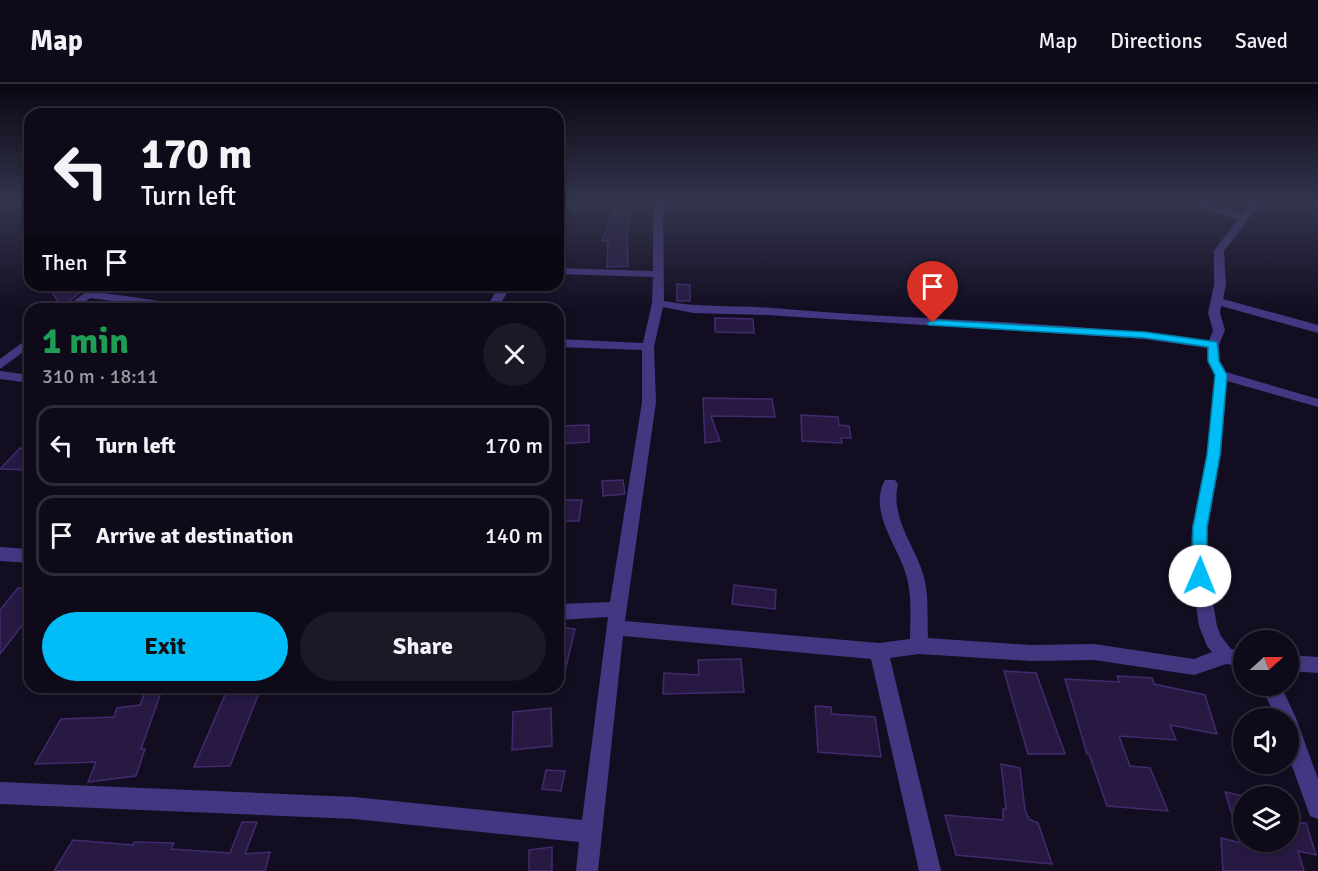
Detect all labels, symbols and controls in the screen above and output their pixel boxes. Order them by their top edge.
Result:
text: Map [30,24,83,58]
text: Map [1039,28,1077,54]
text: Directions [1110,28,1202,54]
text: Saved [1235,28,1288,54]
text: 170 m [141,129,252,180]
icon: left [42,132,120,210]
text: Turn left [141,180,236,213]
icon: arrive [100,246,133,279]
text: Then [42,249,88,276]
pin [907,261,958,323]
icon: arrive [916,270,949,303]
text: 1 min [42,319,129,364]
button: close [483,323,546,386]
text: 310 m · 18:11 [42,364,158,389]
icon: left [45,429,78,462]
text: Turn left [96,432,176,459]
text: 170 m [485,432,543,459]
icon: arrive [45,519,78,552]
text: Arrive at destination [96,522,293,549]
text: 140 m [485,522,543,549]
position arrow [1168,544,1232,608]
button: Exit [42,612,288,681]
button: Share [300,612,546,681]
north arrow [1233,630,1299,696]
map controls [1233,630,1299,852]
button: sound [1233,708,1299,774]
button: layers [1233,786,1299,852]

